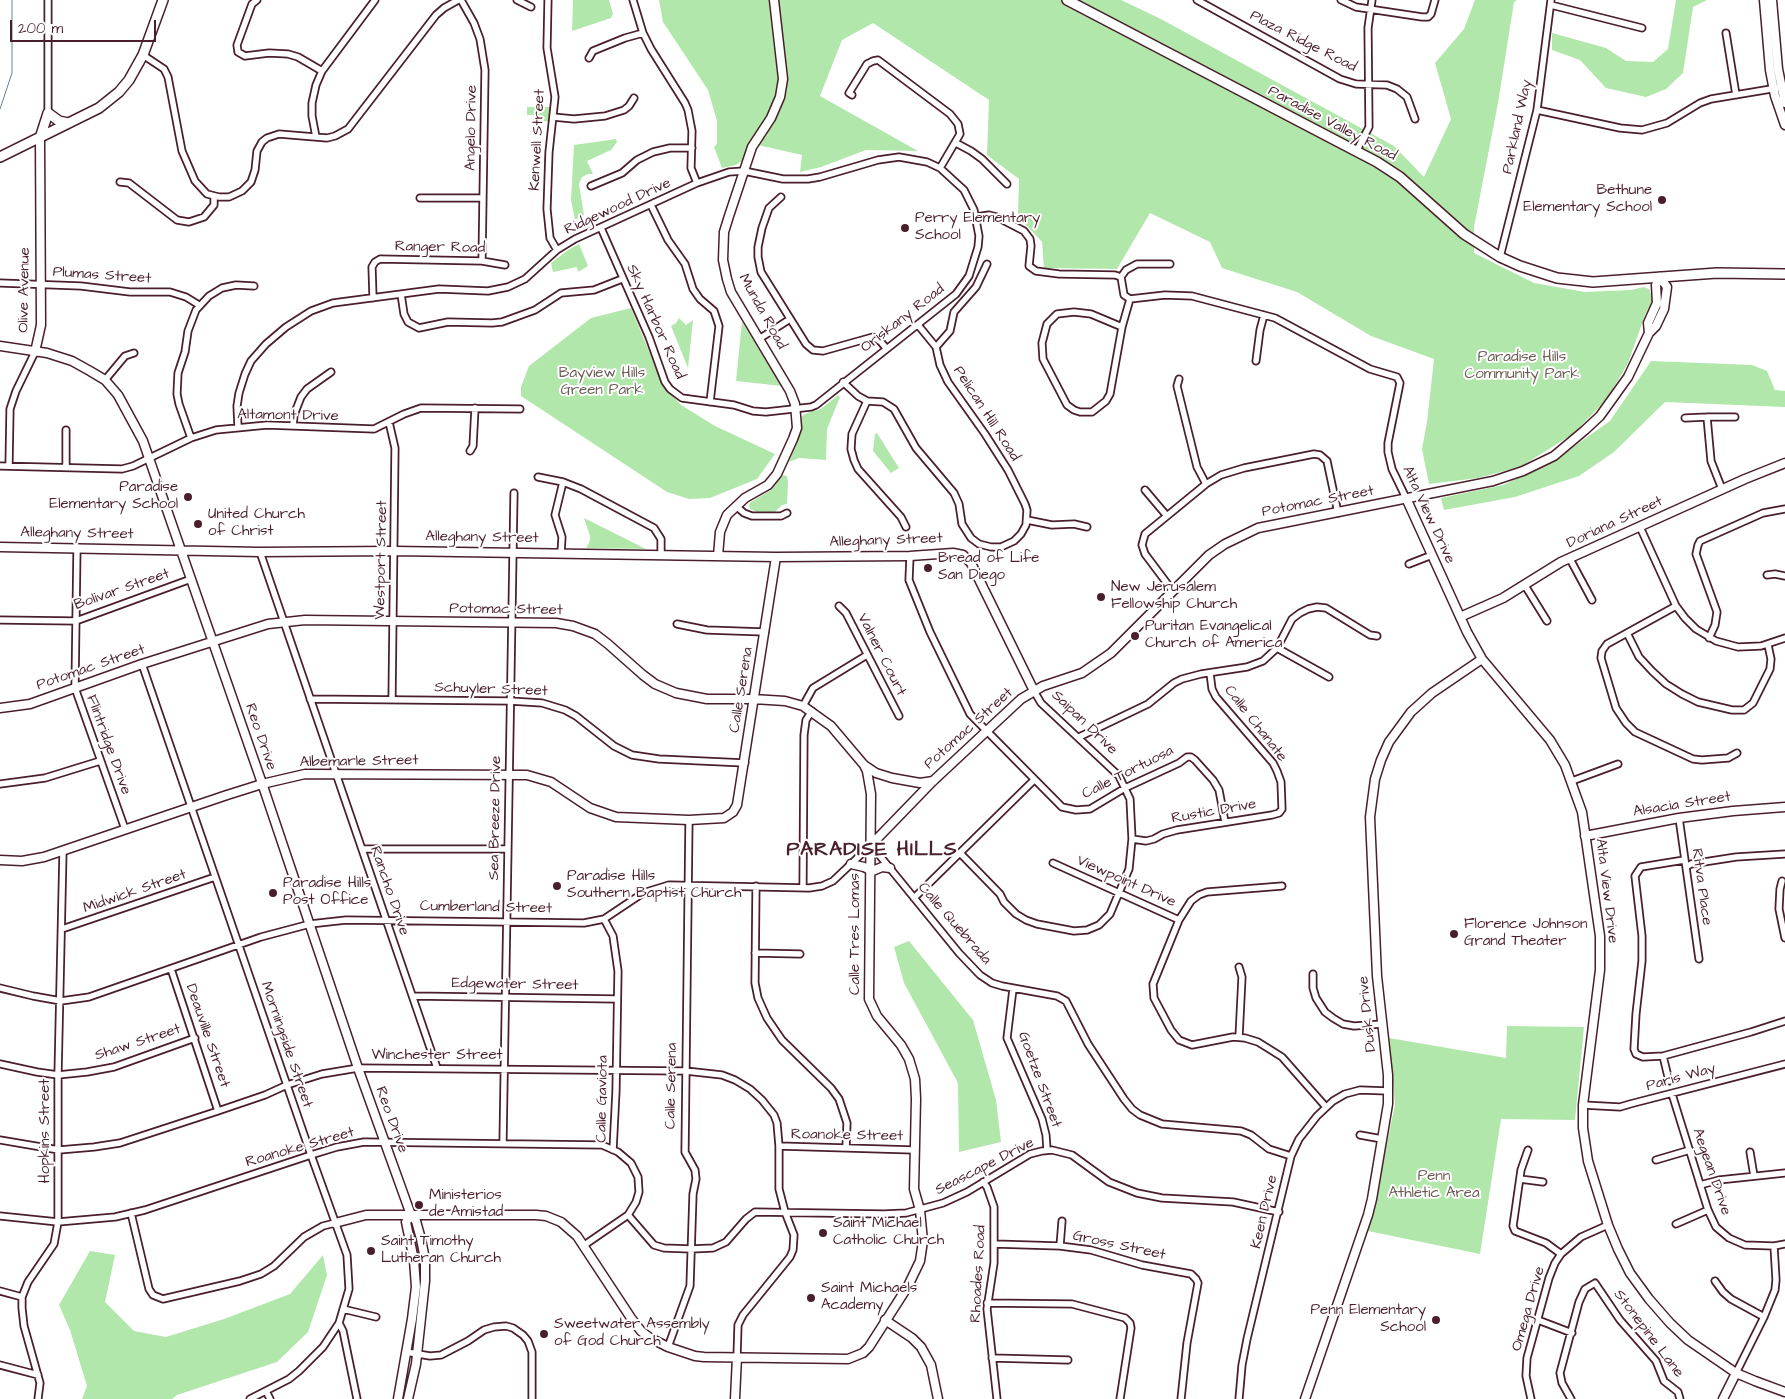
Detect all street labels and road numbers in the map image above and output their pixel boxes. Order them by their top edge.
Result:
street label: Plaza Ridge Road [1247,7,1359,77]
street label: Parkland Way [1499,78,1537,176]
street label: Paradise Valley Road [1265,82,1399,166]
street label: Angelo Drive [462,85,482,171]
street label: Kenwell Street [526,89,550,191]
street label: Ridgewood Drive [562,174,674,240]
street label: Ranger Road [395,238,485,258]
street label: Olive Avenue [15,247,35,333]
street label: Sky Harbor Road [622,262,688,382]
street label: Plumas Street [52,264,152,288]
street label: Munda Road [734,271,790,353]
street label: Oriskany Road [858,281,948,357]
street label: Pelican Hill Road [949,363,1023,465]
street label: Altamont Drive [237,406,339,426]
street label: Alta View Drive [1397,463,1459,567]
street label: Potomac Street [1261,482,1375,522]
street label: Doriana Street [1564,493,1666,553]
street label: Westport Street [372,500,392,620]
street label: Alleghany Street [20,524,134,544]
street label: Alleghany Street [425,528,539,548]
street label: Alleghany Street [829,530,943,552]
street label: Bolivar Street [72,565,172,615]
street label: Potomac Street [449,600,563,620]
street label: Valner Court [852,611,910,699]
street label: Potomac Street [34,641,148,695]
street label: Calle Serena [726,646,758,734]
street label: Schuyler Street [434,679,548,701]
street label: Calle Chanate [1220,682,1290,766]
street label: Potomac Street [921,684,1017,774]
street label: Saipan Drive [1047,687,1121,759]
street label: Flintridge Drive [82,693,134,797]
street label: Reo Drive [240,701,280,773]
street label: Calle Tortuosa [1079,742,1177,804]
street label: Albemarle Street [299,752,419,772]
street label: Sea Breeze Drive [486,756,506,880]
street label: Alsacia Street [1632,788,1732,822]
street label: Rustic Drive [1170,796,1258,828]
street label: Alta View Drive [1591,837,1621,945]
street label: Rancho Drive [365,844,413,938]
street label: Ritva Place [1687,847,1715,927]
street label: Viewpoint Drive [1074,852,1178,912]
street label: Midwick Street [81,866,189,918]
street label: Calle Tres Lomas [847,873,865,995]
street label: Calle Quebrada [913,879,995,969]
street label: Cumberland Street [420,898,552,918]
street label: Edgewater Street [451,975,579,995]
street label: Dusk Drive [1355,975,1381,1053]
street label: Morningside Street [256,980,316,1110]
street label: Deauville Street [181,982,233,1090]
street label: Shaw Street [93,1021,183,1065]
street label: Goetze Street [1013,1030,1065,1130]
street label: Calle Serena [662,1043,682,1129]
street label: Winchester Street [371,1047,503,1065]
street label: Calle Gaviota [593,1055,613,1143]
street label: Paris Way [1644,1060,1718,1096]
street label: Hopkins Street [37,1079,55,1183]
street label: Reo Drive [371,1084,411,1156]
street label: Roanoke Street [244,1124,356,1172]
street label: Roanoke Street [791,1126,903,1146]
street label: Aegean Drive [1688,1126,1734,1218]
street label: Seascape Drive [932,1134,1038,1200]
street label: Keen Drive [1248,1173,1282,1251]
street label: Rhoades Road [967,1225,991,1323]
street label: Gross Street [1071,1227,1167,1265]
street label: Omega Drive [1508,1265,1550,1353]
street label: Stonepine Lane [1609,1286,1687,1382]

